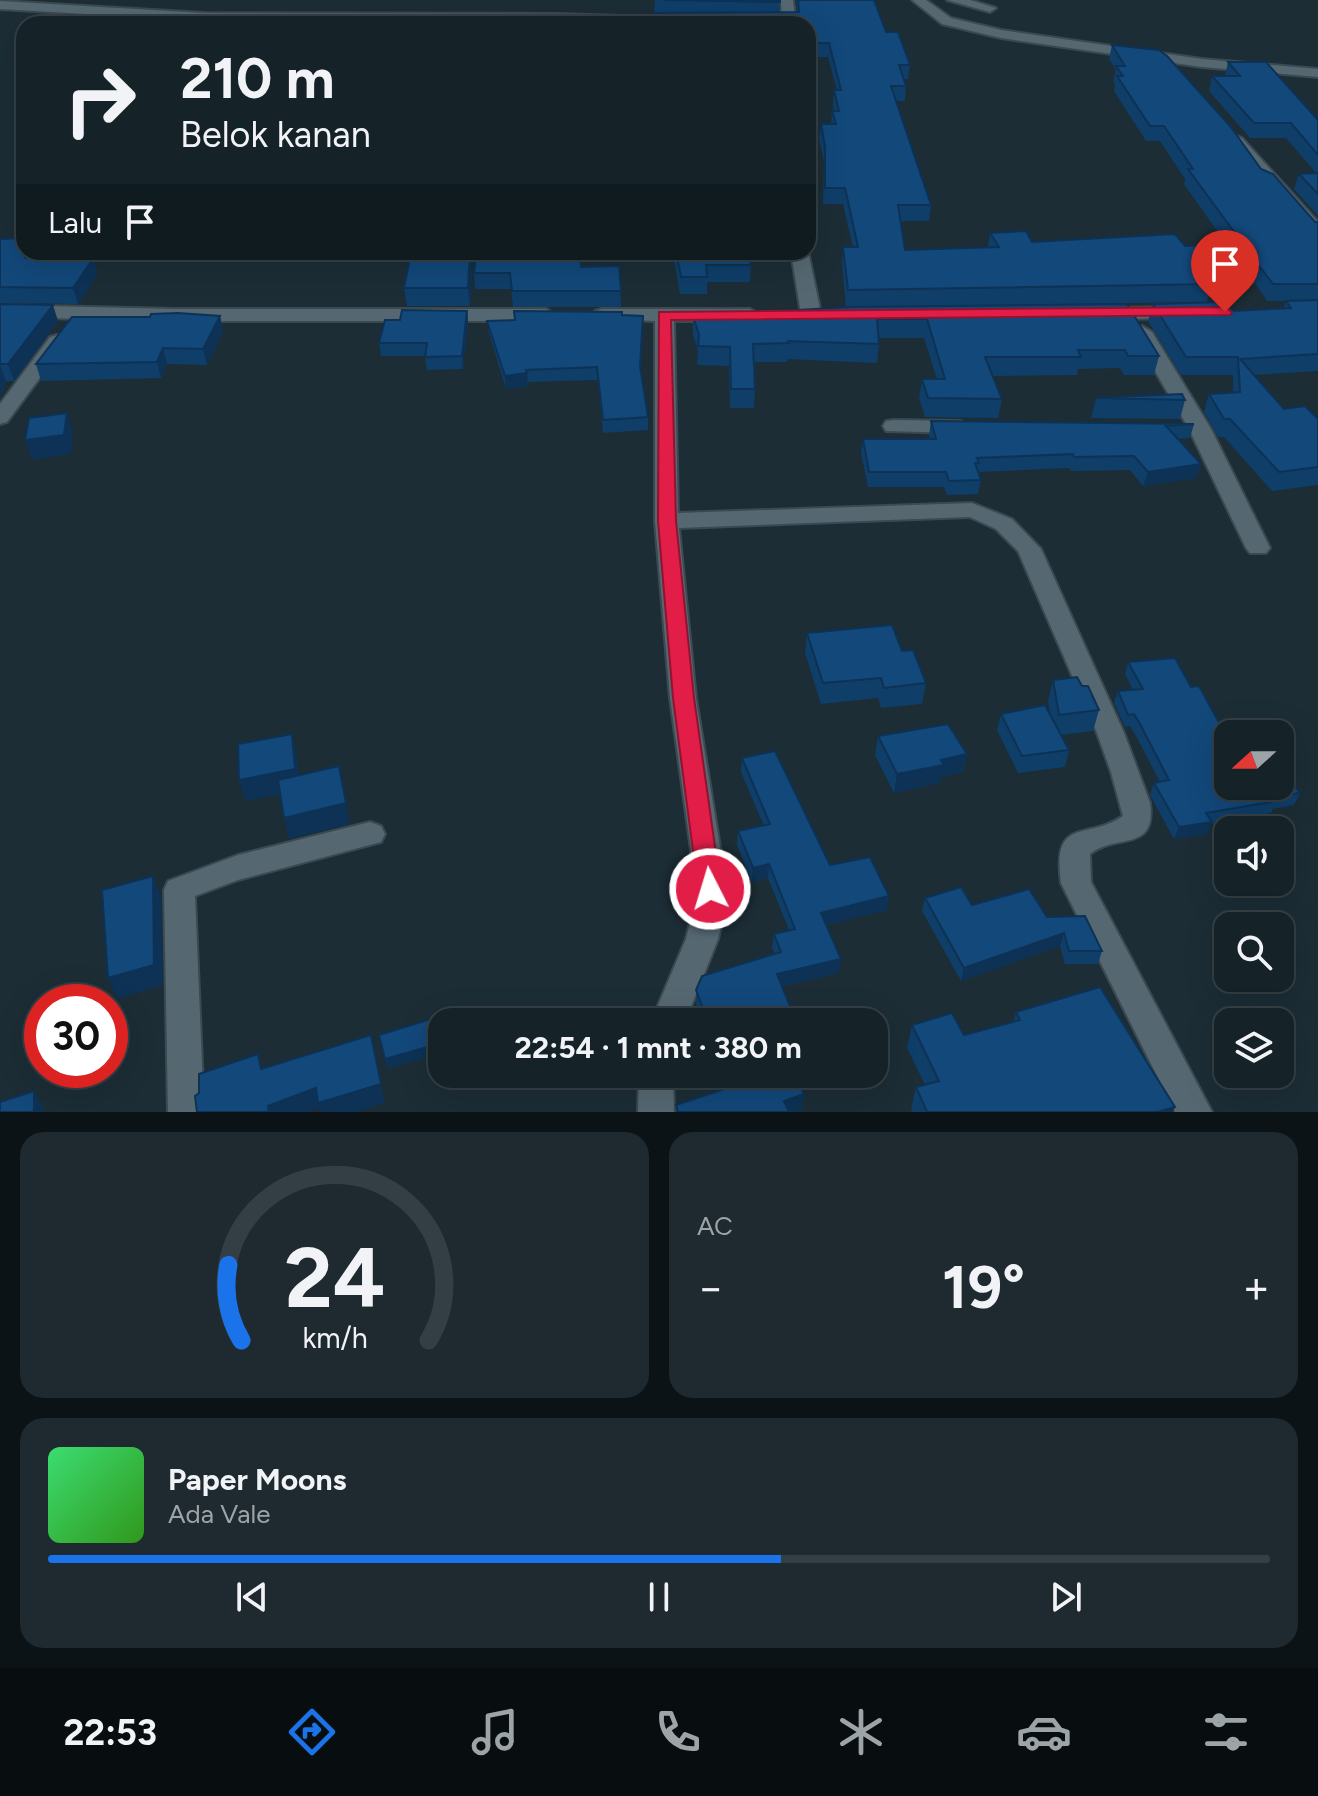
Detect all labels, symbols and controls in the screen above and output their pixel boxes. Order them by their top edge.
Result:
text: 210 m [180,45,335,112]
icon: right [48,48,152,152]
text: Belok kanan [180,113,371,156]
icon: arrive [118,200,162,244]
text: Lalu [48,204,102,241]
pin [1191,230,1259,312]
icon: arrive [1203,242,1247,286]
north arrow [1214,720,1294,800]
map controls [1214,720,1294,1088]
button: sound [1214,816,1294,896]
position arrow [668,847,752,931]
button: search [1214,912,1294,992]
speed limit sign: 30 [24,984,128,1088]
button: layers [1214,1008,1294,1088]
text: 22:54 · 1 mnt · 380 m [514,1029,802,1066]
text: AC [697,1210,733,1242]
text: 24 [284,1228,385,1328]
text: 19° [942,1251,1025,1323]
text: − [697,1261,724,1314]
text: + [1243,1261,1270,1314]
text: km/h [302,1321,367,1355]
text: Paper Moons [168,1461,347,1498]
text: Ada Vale [168,1498,271,1530]
icon: previous [230,1575,274,1619]
icon: pause [637,1575,681,1619]
icon: next [1044,1575,1088,1619]
icon: directions [284,1704,340,1760]
icon: music [467,1704,523,1760]
icon: phone [650,1704,706,1760]
icon: climate [833,1704,889,1760]
icon: car [1016,1704,1072,1760]
icon: filters [1198,1704,1254,1760]
text: 22:53 [63,1711,157,1754]

